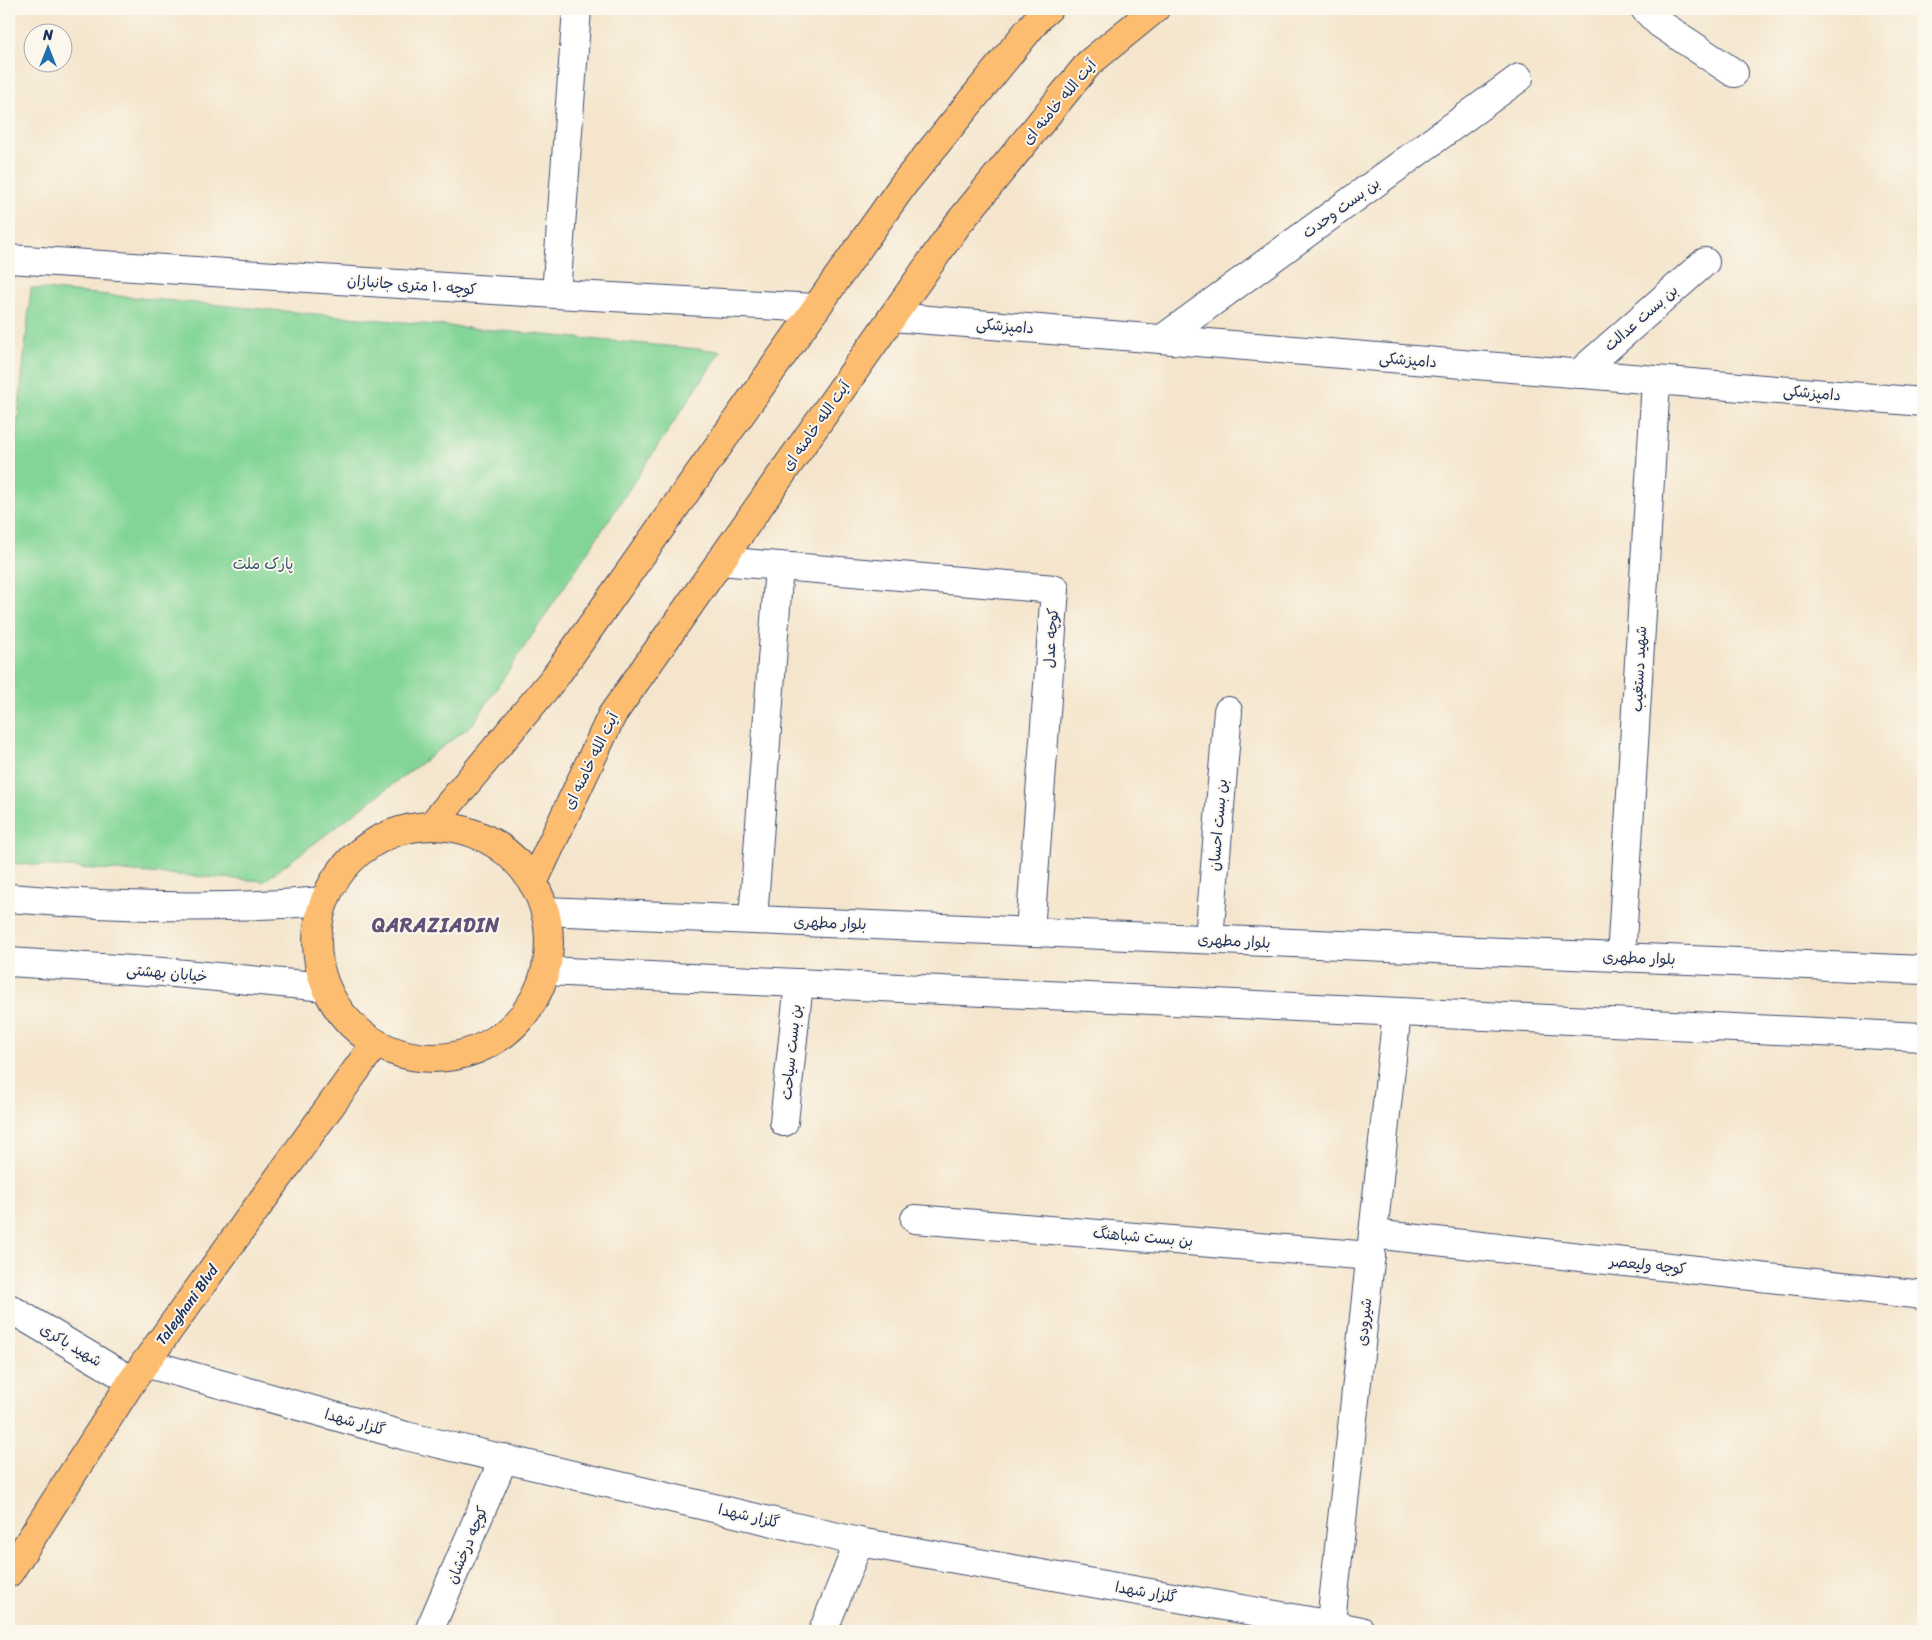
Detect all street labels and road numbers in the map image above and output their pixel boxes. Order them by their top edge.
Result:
street label: آیت الله خامنه ای [1015,52,1104,151]
street label: بن بست وحدت [1297,171,1385,245]
street label: کوچه ۱۰ متری جانبازان [346,267,478,303]
street label: بن بست عدالت [1598,278,1684,358]
street label: دامپزشکی [975,311,1035,341]
street label: دامپزشکی [1378,345,1438,375]
street label: آیت الله خامنه ای [775,374,858,477]
street label: دامپزشکی [1782,378,1842,408]
street label: کوچه عدل [1036,607,1066,669]
street label: شهید دستغیب [1624,625,1654,713]
street label: آیت الله خامنه ای [556,707,626,814]
street label: بن بست احسان [1201,778,1235,872]
street label: بلوار مطهری [793,909,867,937]
street label: بلوار مطهری [1197,926,1271,956]
street label: بلوار مطهری [1602,944,1676,972]
street label: خیابان بهشتی [125,957,209,989]
street label: بن بست سیاحت [773,1003,809,1101]
street label: بن بست شباهنگ [1092,1220,1194,1254]
street label: کوچه ولیعصر [1606,1248,1688,1282]
street label: Taleghani Blvd [149,1258,226,1351]
street label: شیرودی [1349,1297,1379,1347]
street label: شهید باکری [35,1316,107,1374]
street label: گلزار شهدا [321,1401,389,1443]
street label: گلزار شهدا [716,1496,782,1536]
street label: کوچه درخشان [439,1502,495,1588]
street label: گلزار شهدا [1113,1574,1179,1610]

